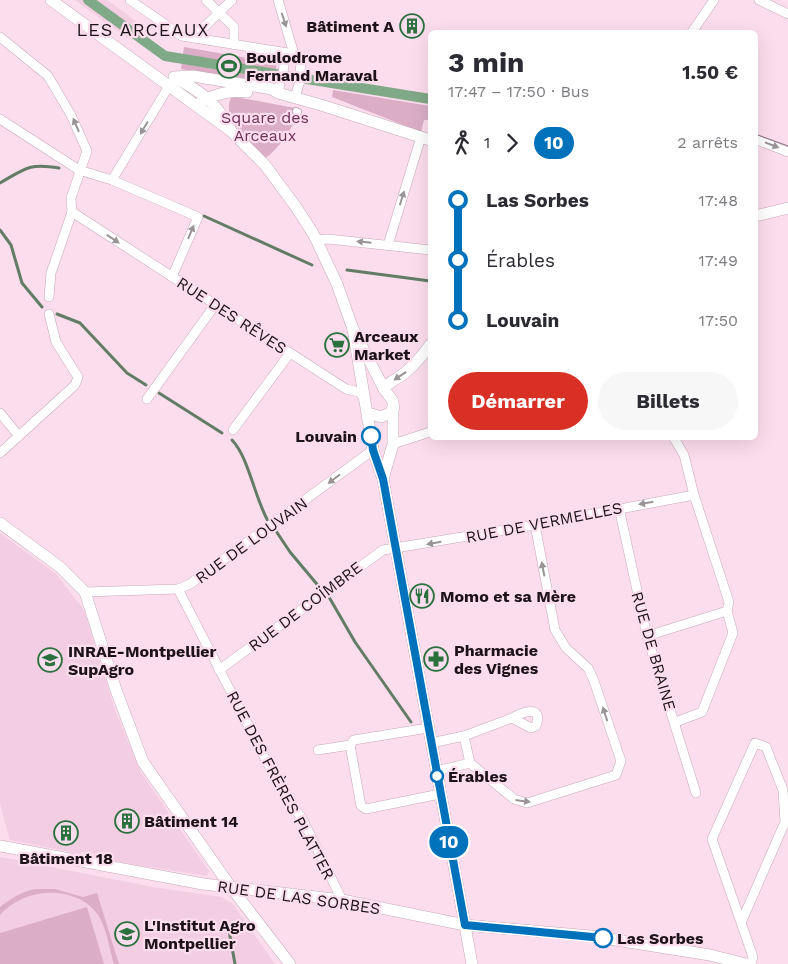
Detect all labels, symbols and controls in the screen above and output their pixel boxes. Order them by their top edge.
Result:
one-way arrow [280,13,288,28]
building icon: Bâtiment A [399,13,425,39]
place label: Bâtiment A [306,17,394,36]
district label: LES ARCEAUX [77,19,209,40]
text: 3 min [448,46,524,79]
place label: Boulodrome Fernand Maraval [246,48,378,85]
sports icon: Boulodrome Fernand Maraval [216,53,242,79]
text: 1.50 € [682,61,738,84]
text: 17:47 – 17:50 · Bus [448,82,589,101]
park label: Square des Arceaux [221,108,309,145]
one-way arrow [71,118,79,132]
one-way arrow [139,121,148,134]
icon: walk [448,129,476,157]
icon: forward [498,129,526,157]
text: 10 [544,132,564,153]
text: 1 [484,133,490,152]
text: 2 arrêts [677,133,738,152]
one-way arrow [764,142,779,149]
text: Las Sorbes [486,189,589,212]
one-way arrow [399,191,407,206]
text: 17:48 [698,191,738,210]
one-way arrow [188,225,196,239]
one-way arrow [106,234,120,243]
one-way arrow [356,238,372,246]
text: Érables [486,249,555,272]
text: 17:49 [698,251,738,270]
street label: RUE DES RÊVES [173,273,290,358]
text: Louvain [486,309,559,332]
text: 17:50 [699,311,738,330]
place label: Arceaux Market [354,327,419,364]
supermarket icon: Arceaux Market [324,332,350,358]
one-way arrow [394,371,407,380]
button: Démarrer [448,372,588,430]
button: Billets [598,372,738,430]
marker: Louvain [361,426,381,446]
place label: Louvain [295,427,357,446]
one-way arrow [327,474,341,484]
street label: RUE DE LOUVAIN [192,493,311,587]
street label: RUE DE VERMELLES [464,498,624,547]
one-way arrow [637,500,653,508]
one-way arrow [426,539,442,547]
street label: RUE DE COÏMBRE [245,557,366,655]
one-way arrow [539,561,547,576]
restaurant icon: Momo et sa Mère [409,583,435,609]
place label: Momo et sa Mère [440,587,576,606]
street label: RUE DE BRAINE [627,589,680,713]
place label: Pharmacie des Vignes [454,641,539,678]
place label: INRAE-Montpellier SupAgro [68,642,217,679]
pharmacy icon: Pharmacie des Vignes [423,646,449,672]
school or university icon: INRAE-Montpellier SupAgro [37,647,63,673]
street label: RUE DES FRÈRES PLATTER [223,688,338,883]
one-way arrow [601,706,609,721]
place label: Érables [448,767,508,786]
marker: Érables [430,769,444,783]
one-way arrow [515,797,531,805]
building icon: Bâtiment 14 [114,808,140,834]
place label: Bâtiment 14 [144,812,238,831]
building icon: Bâtiment 18 [53,820,79,846]
line badge: 10 [426,826,472,858]
text: 10 [439,831,459,852]
place label: Bâtiment 18 [19,849,113,868]
street label: RUE DE LAS SORBES [216,877,382,918]
place label: L'Institut Agro Montpellier [144,916,256,953]
school or university icon: L'Institut Agro Montpellier [114,921,140,947]
marker: Las Sorbes [593,928,613,948]
place label: Las Sorbes [617,929,704,948]

